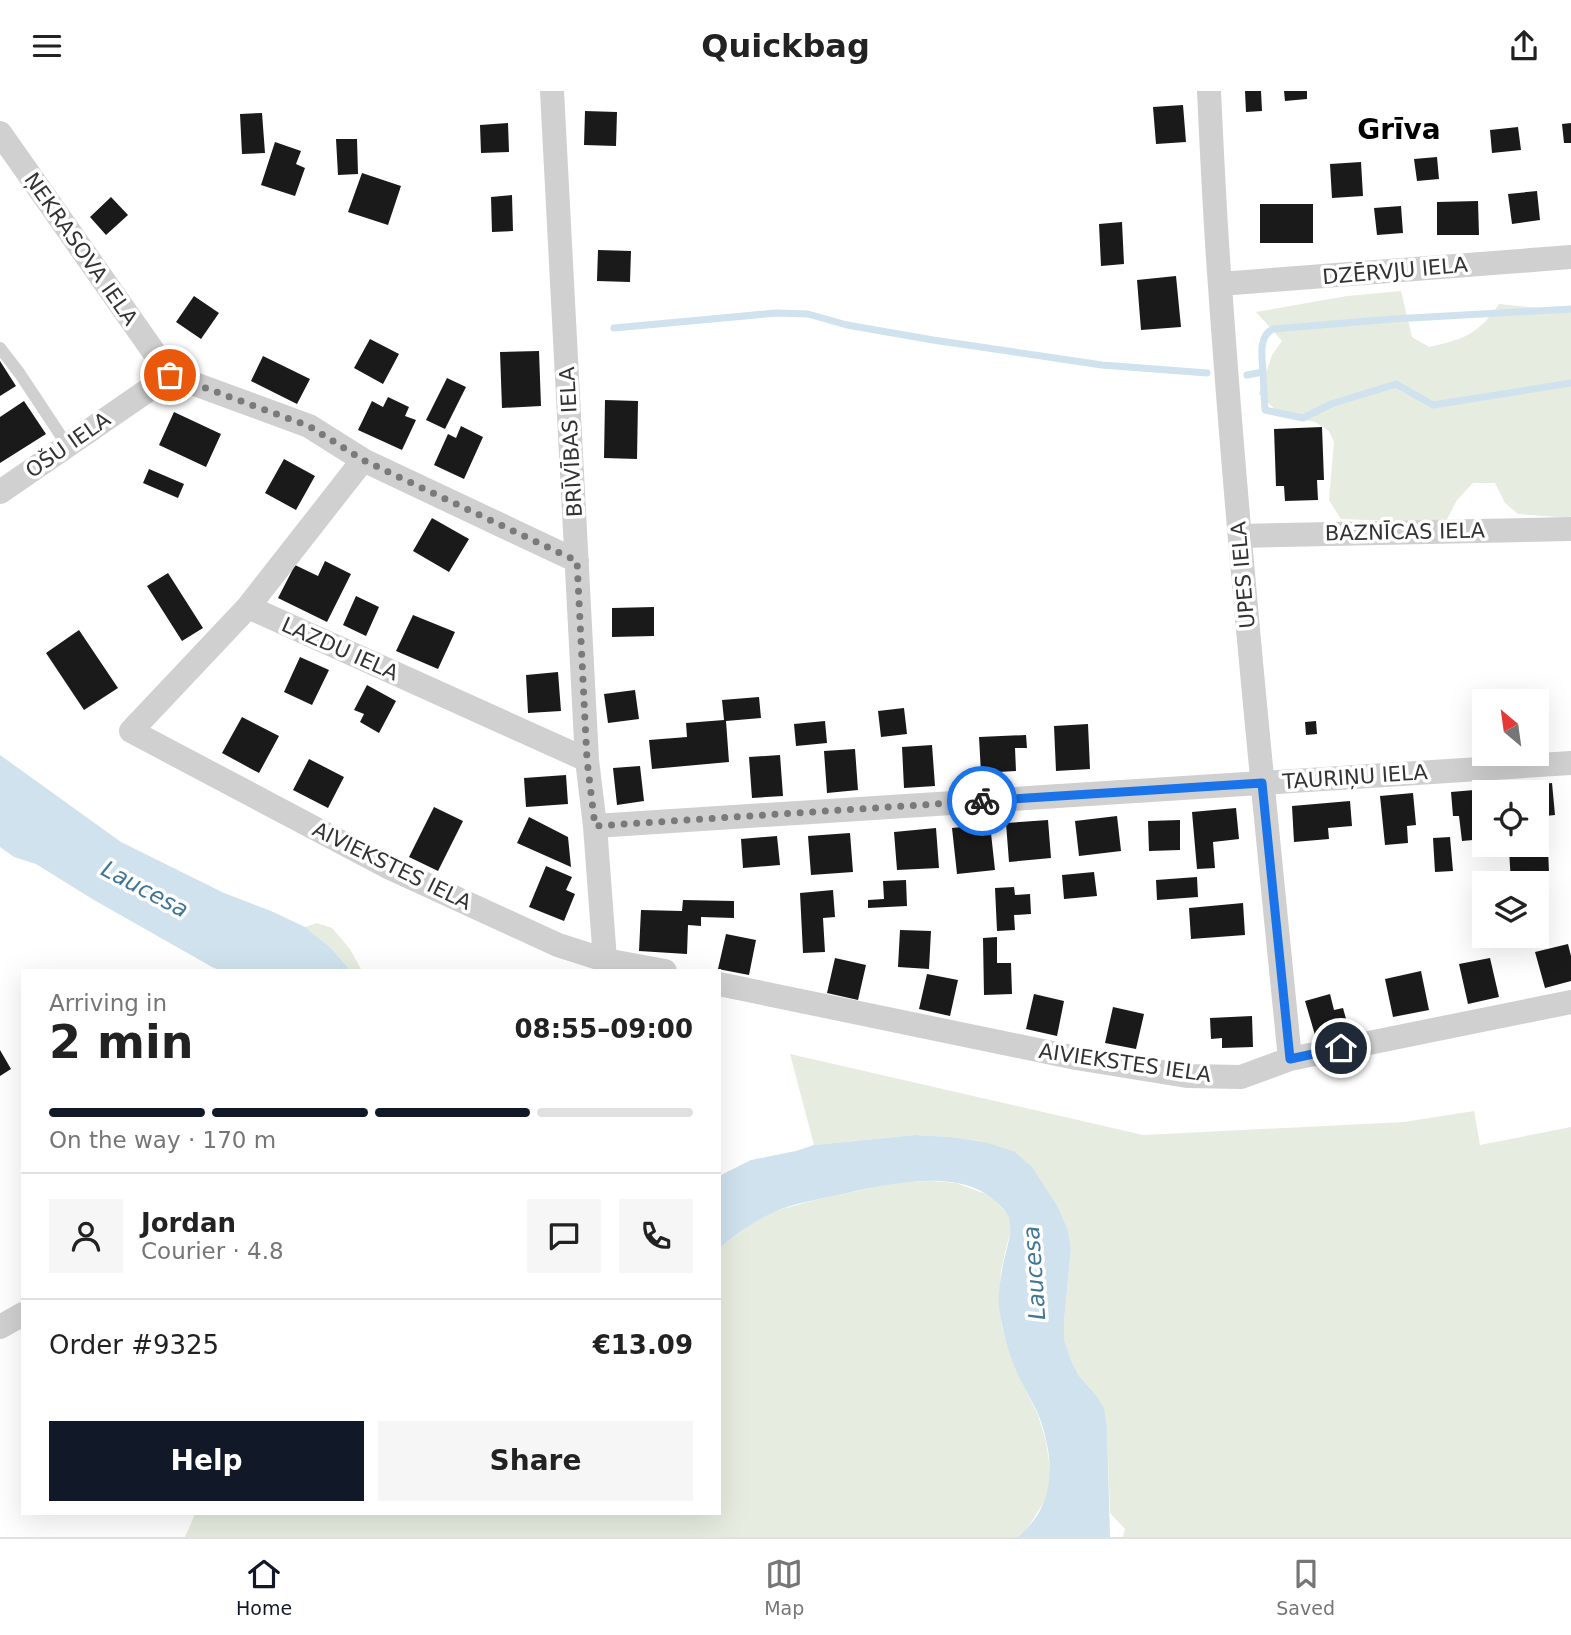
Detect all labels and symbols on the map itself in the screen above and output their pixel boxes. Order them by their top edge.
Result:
district label: Grīva [1357,113,1441,146]
street label: ŅEKRASOVA IELA [19,168,143,330]
street label: DZĒRVJU IELA [1321,252,1469,289]
pin [140,345,200,405]
street label: BRĪVĪBAS IELA [555,366,587,518]
street label: OŠU IELA [20,406,116,483]
street label: BAZNĪCAS IELA [1325,519,1486,545]
street label: UPES IELA [1226,520,1260,630]
street label: LAZDU IELA [278,613,403,686]
north arrow [1472,689,1549,767]
street label: TAURIŅU IELA [1281,760,1429,794]
courier [947,766,1017,836]
street label: AIVIEKSTES IELA [309,817,476,915]
water label: Laucesa [97,855,193,923]
pin [1311,1018,1371,1078]
street label: AIVIEKSTES IELA [1037,1039,1213,1087]
water label: Laucesa [1018,1225,1050,1321]

